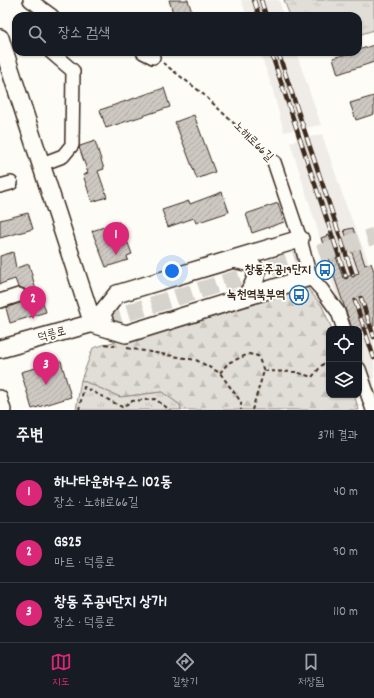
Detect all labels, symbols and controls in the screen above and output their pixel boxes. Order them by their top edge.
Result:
search box [12,12,362,56]
icon: search [26,23,48,45]
text: 장소 검색 [58,23,110,45]
street label: 노해로66길 [229,118,277,166]
pin: 1 [103,222,129,255]
bus stop icon: 창동주공19단지 [314,259,336,281]
your location [162,261,182,281]
place label: 창동주공19단지 [245,262,311,279]
bus stop icon: 녹천역북부역 [288,284,310,306]
pin: 2 [20,286,46,319]
place label: 녹천역북부역 [227,287,285,304]
street label: 덕릉로 [36,323,68,347]
map controls [326,326,362,398]
button: locate [326,326,362,362]
pin: 3 [33,352,59,385]
button: layers [326,362,362,398]
text: 주변 [16,425,43,449]
text: 3개 결과 [318,427,358,446]
text: 하나타운하우스 102동 [54,472,172,494]
text: 1 [28,483,30,502]
text: 40 m [334,483,358,502]
text: 장소 · 노해로66길 [54,494,138,513]
text: GS25 [54,532,82,554]
text: 2 [26,543,32,562]
text: 90 m [333,543,358,562]
text: 마트 · 덕릉로 [54,554,115,573]
text: 창동 주공4단지 상가1 [54,592,167,614]
text: 3 [26,603,32,622]
text: 110 m [333,603,358,622]
text: 장소 · 덕릉로 [54,614,115,633]
tab: 지도 [50,651,72,691]
tab: 길찾기 [171,651,198,691]
tab: 저장됨 [298,651,324,691]

